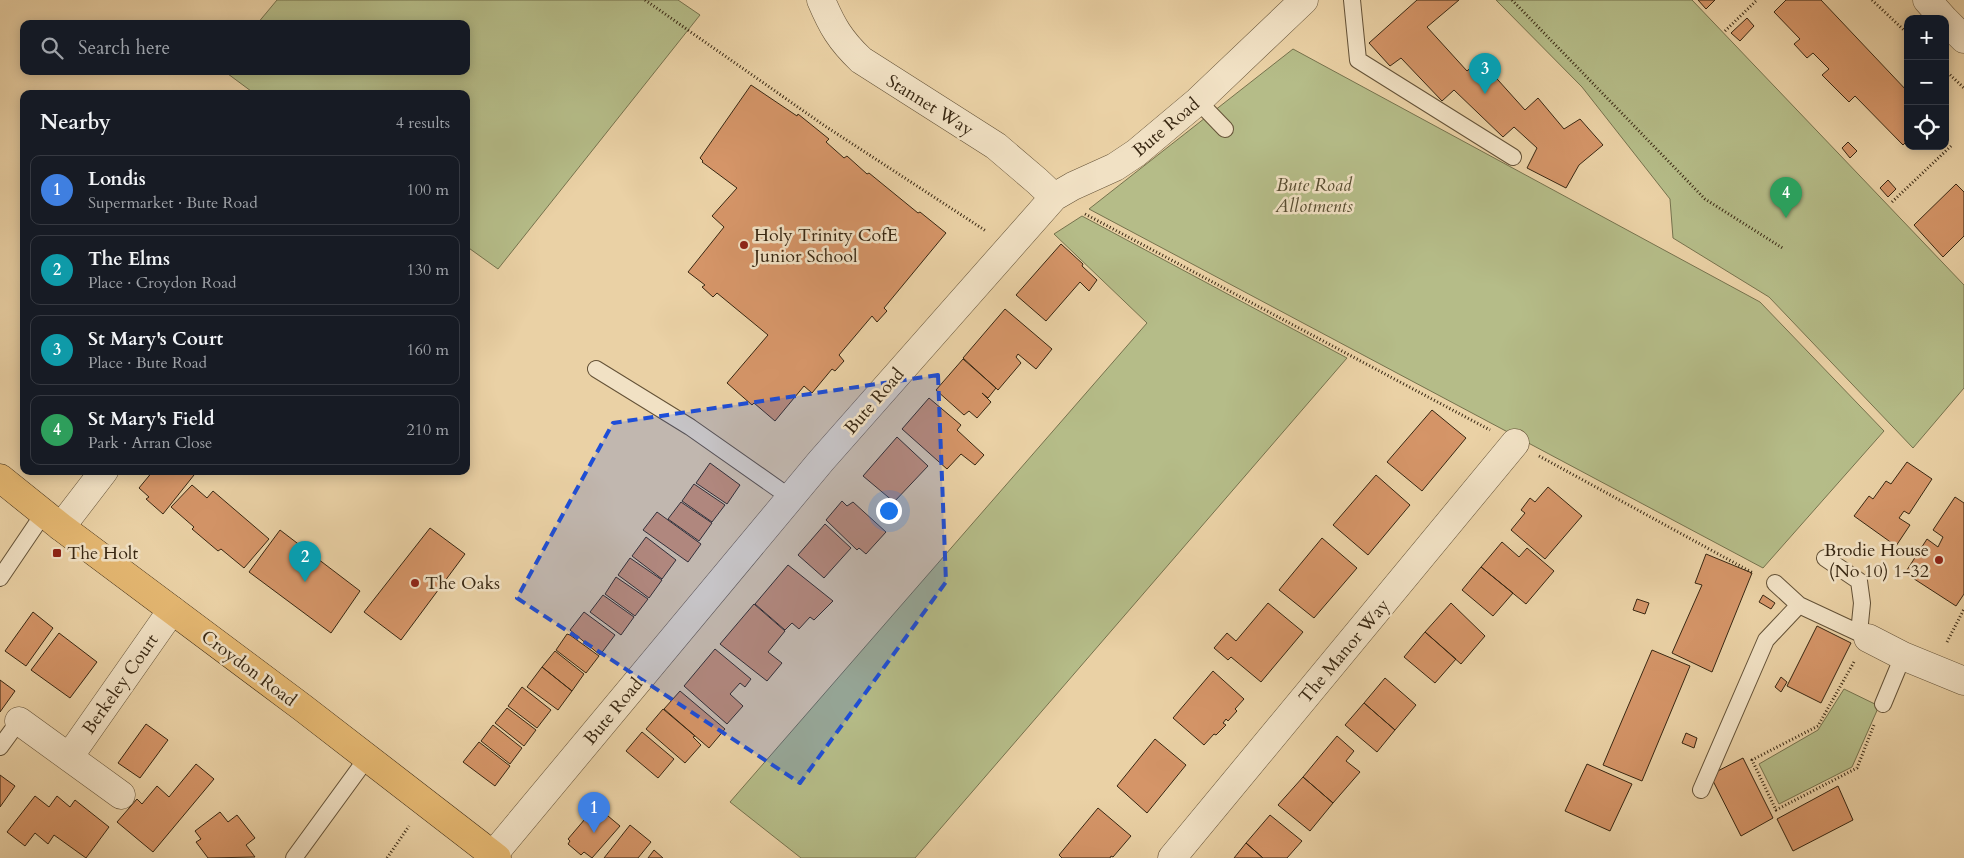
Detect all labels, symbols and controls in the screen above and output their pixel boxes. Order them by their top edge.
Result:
map controls [1904,15,1949,150]
button: + [1904,15,1949,60]
search box [20,20,470,75]
icon: search [38,34,66,62]
text: Search here [78,35,170,61]
pin: 3 [1469,53,1501,94]
button: − [1904,60,1949,105]
street label: Stannet Way [881,69,979,142]
street label: Bute Road [1128,92,1205,163]
button: locate [1904,105,1949,150]
text: Nearby [40,108,111,137]
text: 4 results [396,112,450,134]
text: Londis [88,166,146,192]
park label: Bute Road Allotments [1274,173,1353,219]
pin: 4 [1770,177,1802,218]
text: 1 [53,179,61,201]
text: 100 m [407,179,449,201]
text: Supermarket · Bute Road [88,192,258,214]
place label: Holy Trinity CofE Junior School [751,223,898,269]
marker: Holy Trinity CofE Junior School [738,239,750,251]
text: The Elms [88,246,170,272]
text: 2 [53,259,61,281]
text: 130 m [407,259,449,281]
text: Place · Croydon Road [88,272,237,294]
text: St Mary's Court [88,326,223,352]
text: 3 [53,339,61,361]
text: 160 m [407,339,449,361]
text: Place · Bute Road [88,352,207,374]
street label: Bute Road [839,362,910,440]
text: St Mary's Field [88,406,215,432]
text: 4 [53,419,61,441]
text: 210 m [407,419,449,441]
text: Park · Arran Close [88,432,212,454]
your location [876,498,902,524]
place label: Brodie House (No 10) 1-32 [1824,538,1929,584]
place label: The Holt [67,541,138,566]
pin: 2 [289,541,321,582]
marker: The Holt [51,547,63,559]
marker: Brodie House (No 10) 1-32 [1933,554,1945,566]
place label: The Oaks [425,571,500,596]
marker: The Oaks [409,577,421,589]
street label: The Manor Way [1293,593,1396,709]
street label: Croydon Road [196,624,302,713]
street label: Berkeley Court [76,629,165,740]
street label: Bute Road [578,672,649,750]
pin: 1 [578,792,610,833]

